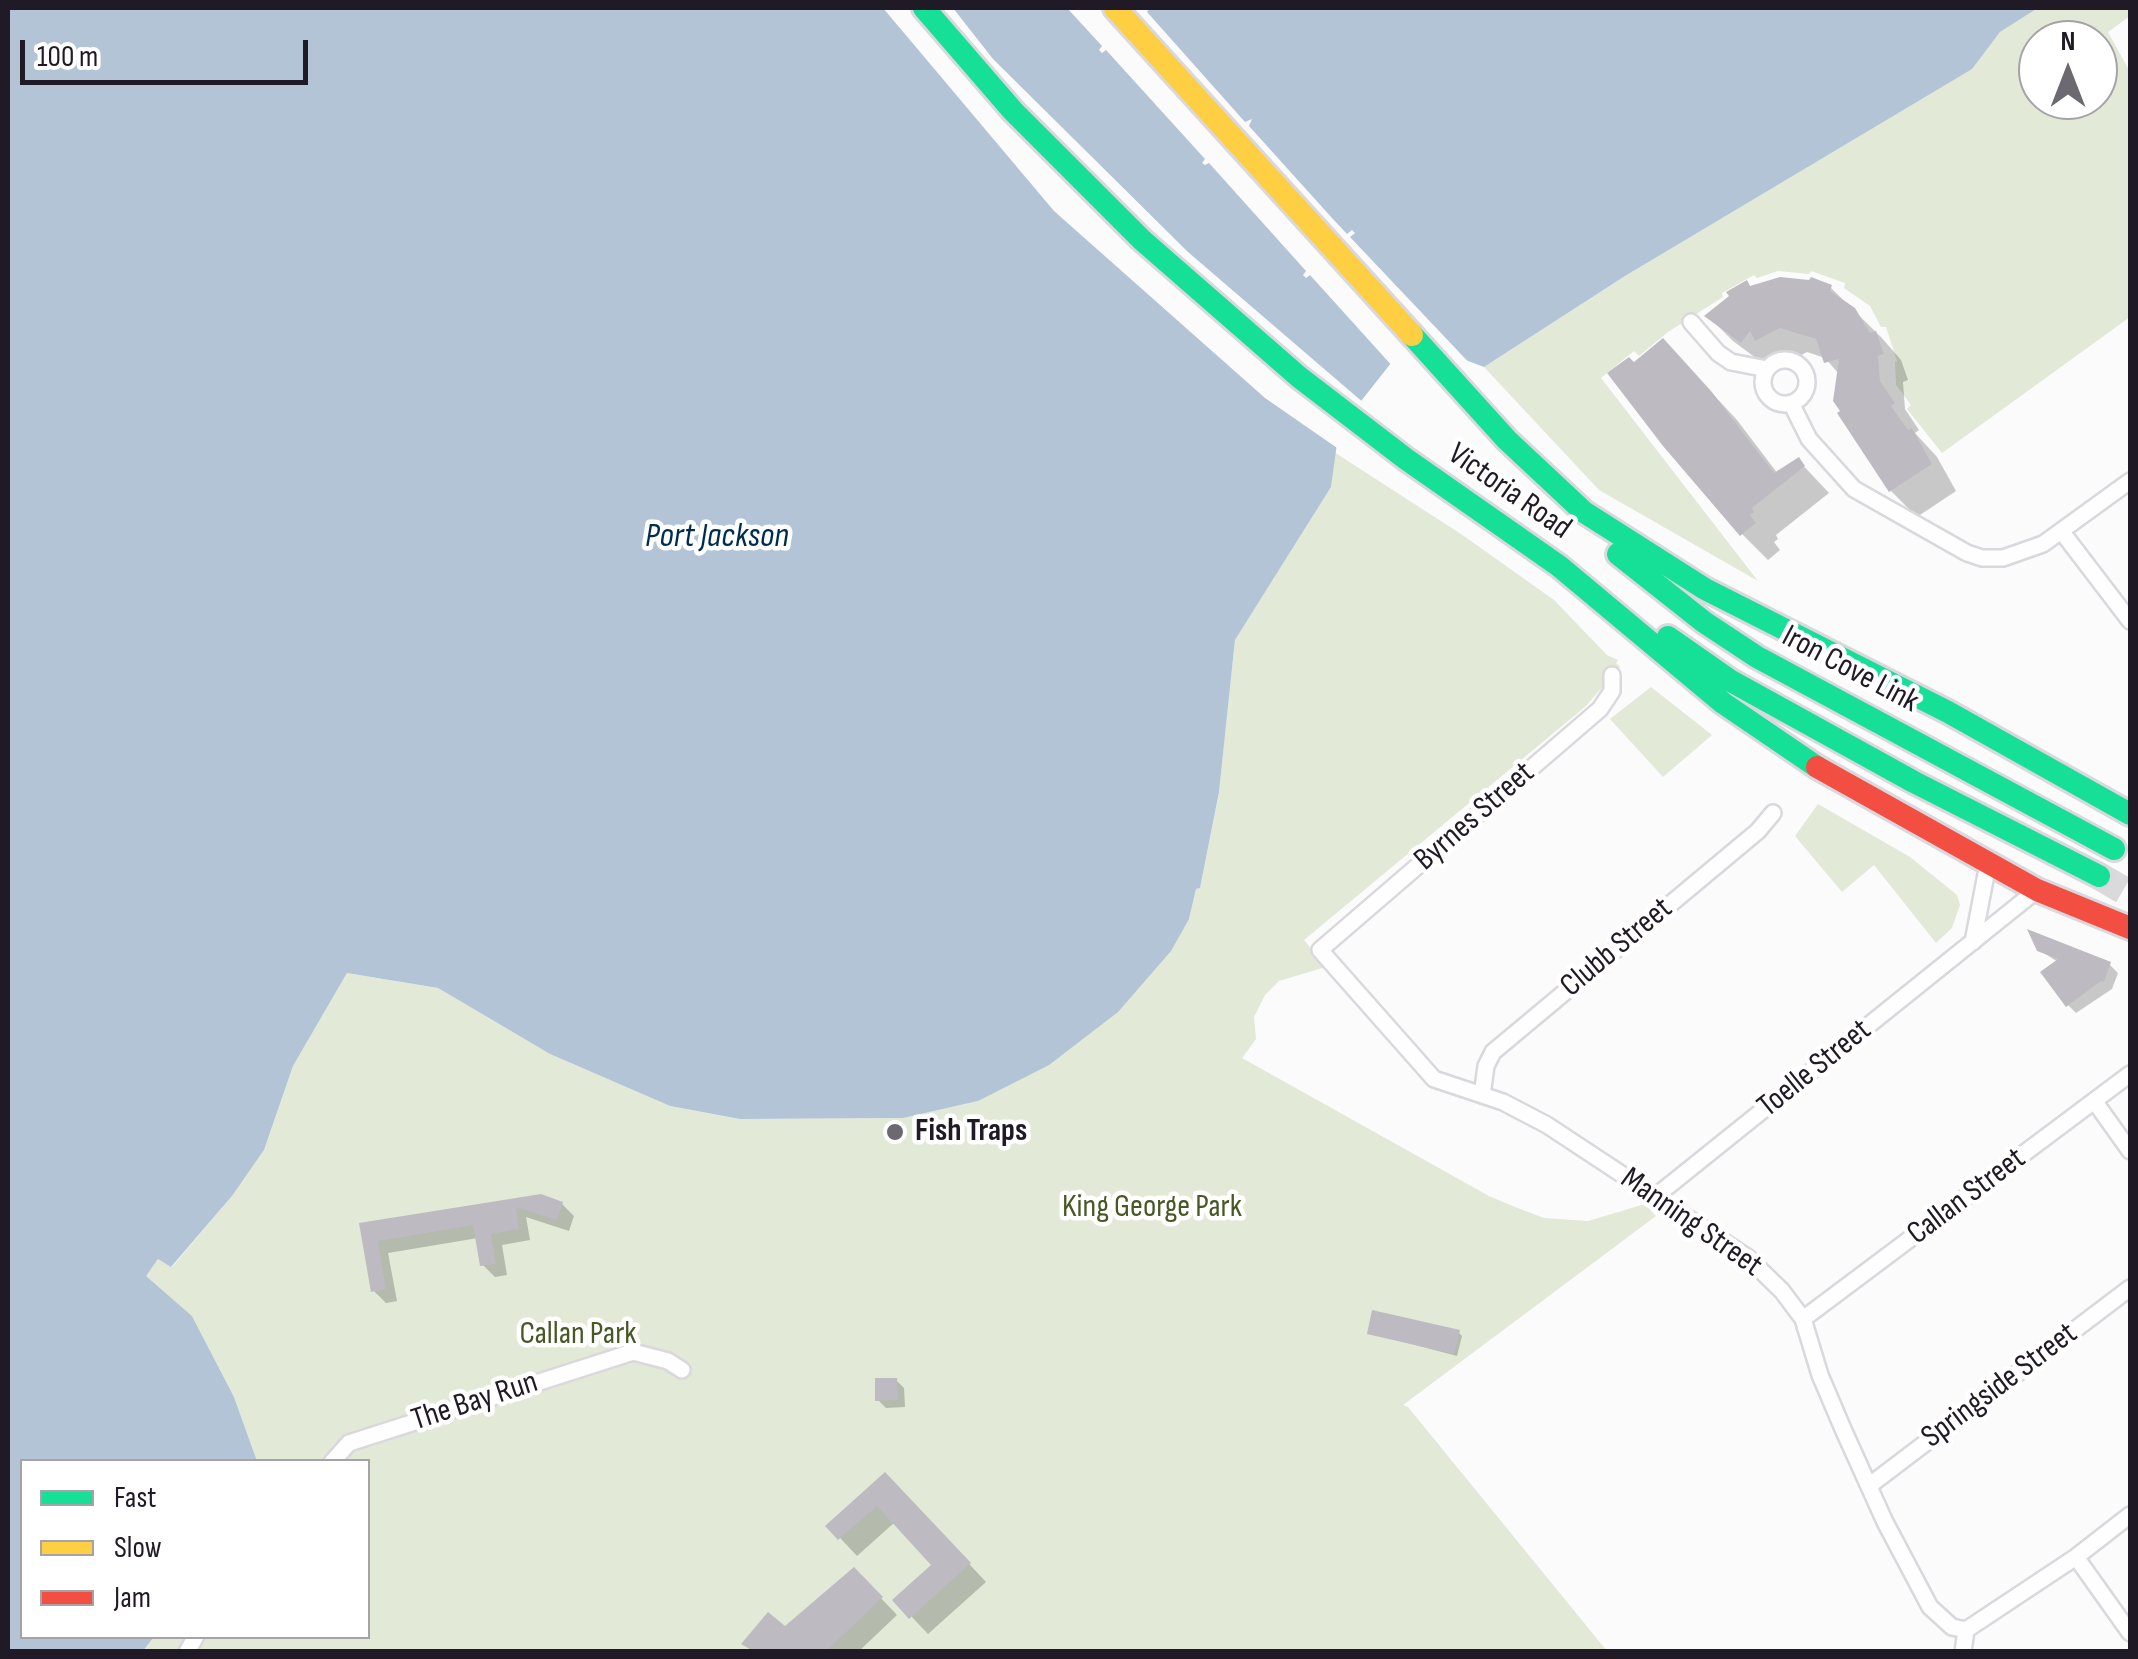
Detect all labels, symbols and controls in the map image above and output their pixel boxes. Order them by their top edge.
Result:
scale bar [25,20,312,82]
north arrow [2018,20,2118,120]
text: N [2061,25,2075,58]
text: 100 m [37,39,98,75]
street label: Victoria Road [1440,436,1578,548]
water label: Port Jackson [645,516,789,558]
street label: Iron Cove Link [1775,618,1925,722]
street label: Byrnes Street [1407,755,1543,879]
street label: Clubb Street [1553,890,1681,1006]
street label: Toelle Street [1751,1012,1879,1126]
place label: Fish Traps [915,1113,1027,1151]
marker: Fish Traps [884,1121,906,1143]
street label: Callan Street [1900,1140,2034,1254]
street label: Manning Street [1613,1160,1769,1286]
park label: King George Park [1062,1189,1242,1227]
street label: Springside Street [1915,1315,2085,1457]
park label: Callan Park [519,1316,637,1354]
street label: The Bay Run [407,1364,543,1440]
legend [20,1459,370,1639]
text: Fast [114,1480,156,1516]
text: Slow [114,1530,162,1566]
text: Jam [114,1580,151,1616]

